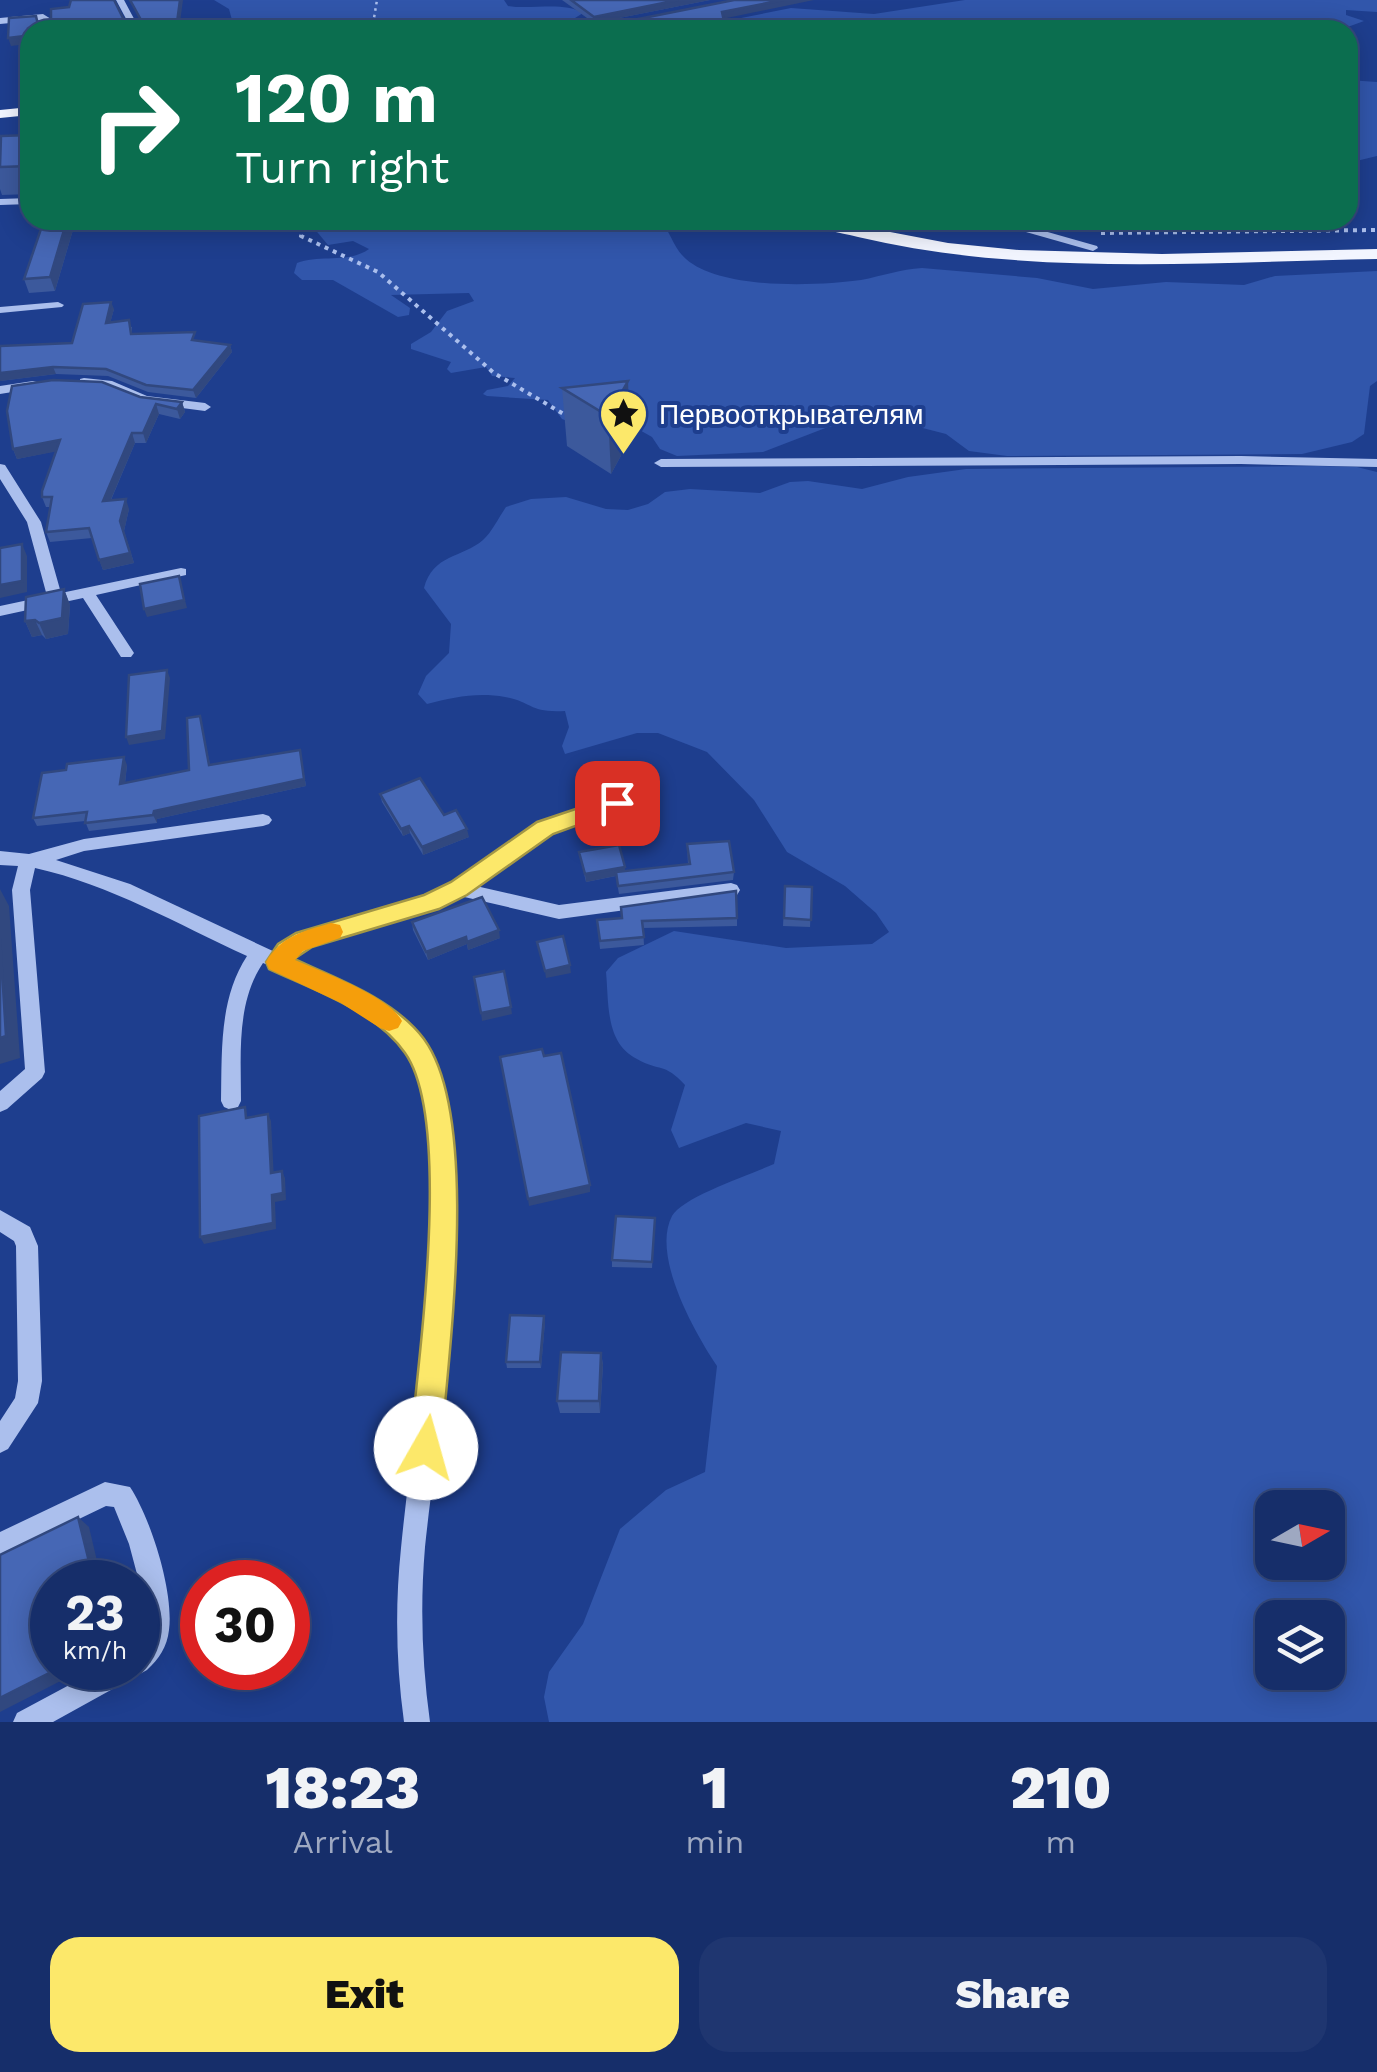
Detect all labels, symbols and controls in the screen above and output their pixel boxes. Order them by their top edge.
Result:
text: 120 m [235,57,438,139]
icon: right [70,60,200,190]
text: Turn right [235,141,449,194]
place icon: Первооткрывателям [598,388,650,456]
place label: Первооткрывателям [659,398,924,431]
pin [575,761,660,846]
icon: arrive [590,776,645,831]
position arrow [374,1396,478,1500]
north arrow [1255,1490,1345,1580]
map controls [1255,1490,1345,1690]
speed limit sign: 30 [180,1560,310,1690]
text: 23 [65,1583,125,1642]
button: layers [1255,1600,1345,1690]
text: km/h [63,1636,127,1665]
text: 18:23 [265,1752,420,1823]
text: 1 [702,1752,728,1823]
text: 210 [1010,1752,1112,1823]
text: Arrival [293,1823,393,1861]
text: min [686,1823,744,1861]
text: m [1045,1823,1076,1861]
button: Exit [50,1937,679,2052]
button: Share [699,1937,1327,2052]

